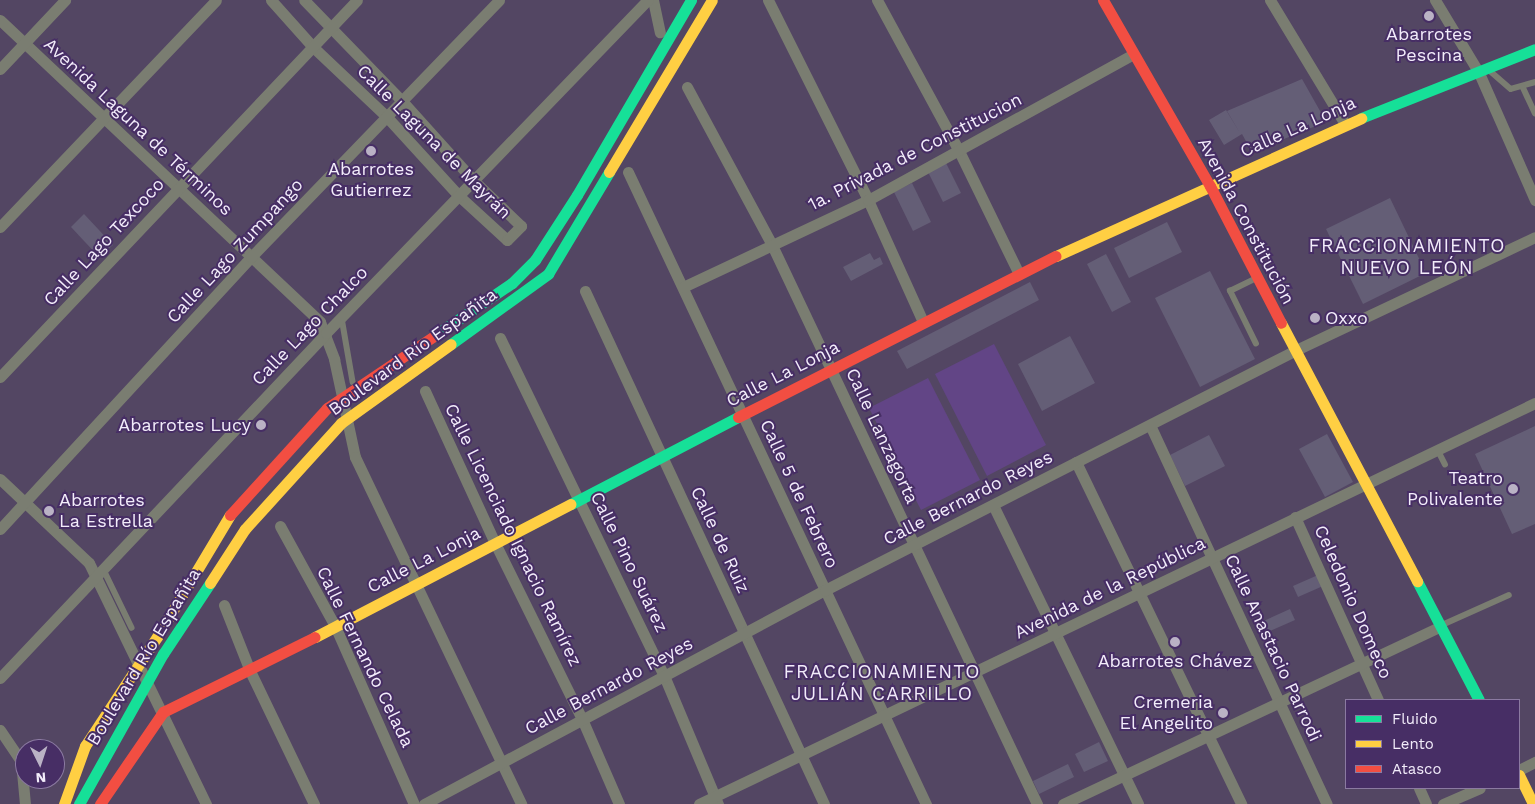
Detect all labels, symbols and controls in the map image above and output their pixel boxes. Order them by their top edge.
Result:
marker: Abarrotes Pescina [1423,10,1435,22]
place label: Abarrotes Pescina [1386,24,1472,66]
street label: Avenida Laguna de Términos [39,33,237,221]
street label: Calle Laguna de Mayrán [352,60,516,224]
street label: 1a. Privada de Constitucion [804,88,1026,216]
street label: Calle La Lonja [1237,92,1359,162]
street label: Avenida Constitución [1193,134,1299,308]
marker: Abarrotes Gutierrez [365,145,377,157]
place label: Abarrotes Gutierrez [328,159,414,202]
street label: Calle Lago Texcoco [39,173,169,311]
street label: Calle Lago Zumpango [162,174,308,328]
district label: FRACCIONAMIENTO NUEVO LEÓN [1307,235,1507,279]
street label: Calle Lago Chalco [247,262,373,390]
street label: Boulevard Río Españita [325,284,501,420]
place label: Oxxo [1325,307,1368,329]
marker: Oxxo [1309,312,1321,324]
street label: Calle La Lonja [723,336,843,412]
street label: Calle Lanzagorta [841,365,923,507]
street label: Calle Licenciado Ignacio Ramírez [440,400,586,670]
place label: Abarrotes Lucy [118,414,251,436]
street label: Calle 5 de Febrero [755,416,843,572]
marker: Abarrotes Lucy [255,419,267,431]
street label: Calle Bernardo Reyes [880,446,1056,550]
place label: Teatro Polivalente [1407,468,1503,510]
street label: Calle de Ruiz [686,483,754,597]
marker: Teatro Polivalente [1507,483,1519,495]
street label: Calle Pino Suárez [586,488,672,636]
place label: Abarrotes La Estrella [59,490,153,532]
marker: Abarrotes La Estrella [43,505,55,517]
street label: Calle La Lonja [364,522,484,598]
street label: Celedonio Domeco [1309,522,1397,682]
street label: Avenida de la República [1011,532,1209,644]
street label: Calle Anastacio Parrodi [1220,551,1326,745]
street label: Calle Fernando Celada [312,563,418,751]
street label: Boulevard Río Españita [83,565,205,749]
street label: Calle Bernardo Reyes [521,633,697,739]
marker: Abarrotes Chávez [1169,636,1181,648]
place label: Abarrotes Chávez [1098,650,1252,672]
district label: FRACCIONAMIENTO JULIÁN CARRILLO [782,661,982,705]
place label: Cremeria El Angelito [1118,692,1213,734]
legend [1345,699,1520,789]
marker: Cremeria El Angelito [1217,707,1229,719]
text: Fluido [1392,710,1437,728]
text: Lento [1392,735,1434,753]
north arrow [15,739,65,789]
text: Atasco [1392,760,1441,778]
text: N [35,770,47,786]

